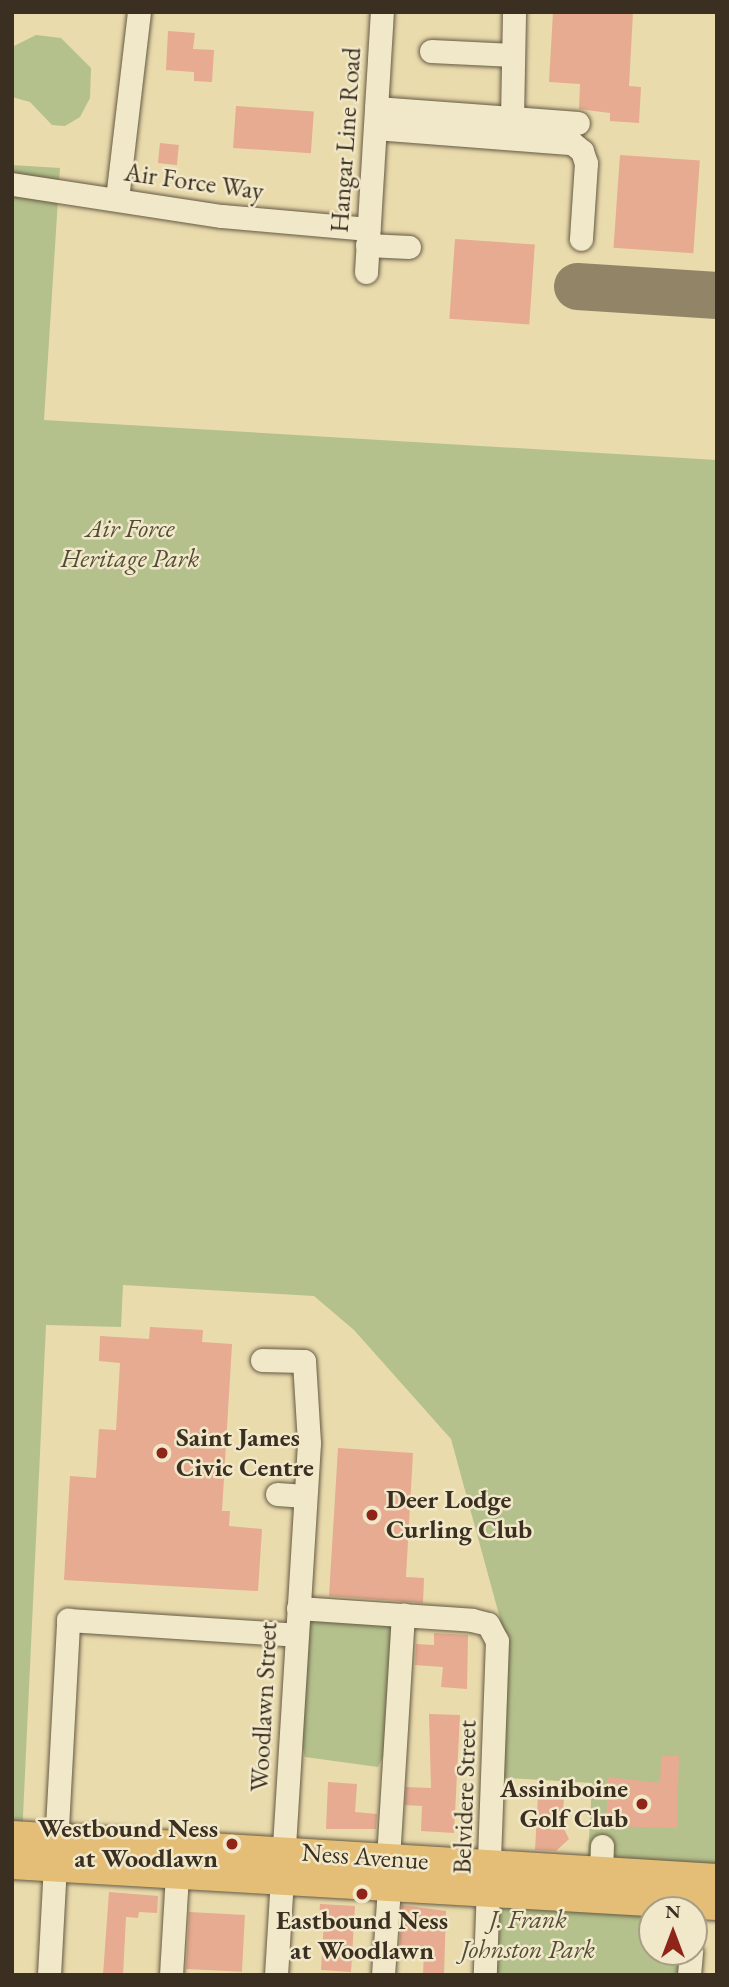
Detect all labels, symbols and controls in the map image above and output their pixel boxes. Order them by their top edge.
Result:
street label: Hangar Line Road [324,46,368,234]
street label: Air Force Way [122,157,266,207]
park label: Air Force Heritage Park [61,513,199,574]
place label: Saint James Civic Centre [176,1422,314,1484]
marker: Saint James Civic Centre [154,1445,170,1461]
place label: Deer Lodge Curling Club [386,1484,532,1546]
marker: Deer Lodge Curling Club [364,1507,380,1523]
street label: Woodlawn Street [244,1621,284,1793]
street label: Belvidere Street [447,1720,483,1874]
place label: Assiniboine Golf Club [500,1773,628,1834]
marker: Assiniboine Golf Club [634,1796,650,1812]
place label: Westbound Ness at Woodlawn [38,1813,218,1874]
marker: Westbound Ness at Woodlawn [224,1836,240,1852]
street label: Ness Avenue [300,1837,430,1877]
marker: Eastbound Ness at Woodlawn [354,1886,370,1902]
north arrow [638,1896,708,1966]
text: N [665,1899,681,1924]
park label: J. Frank Johnston Park [461,1904,595,1966]
place label: Eastbound Ness at Woodlawn [276,1905,448,1966]

